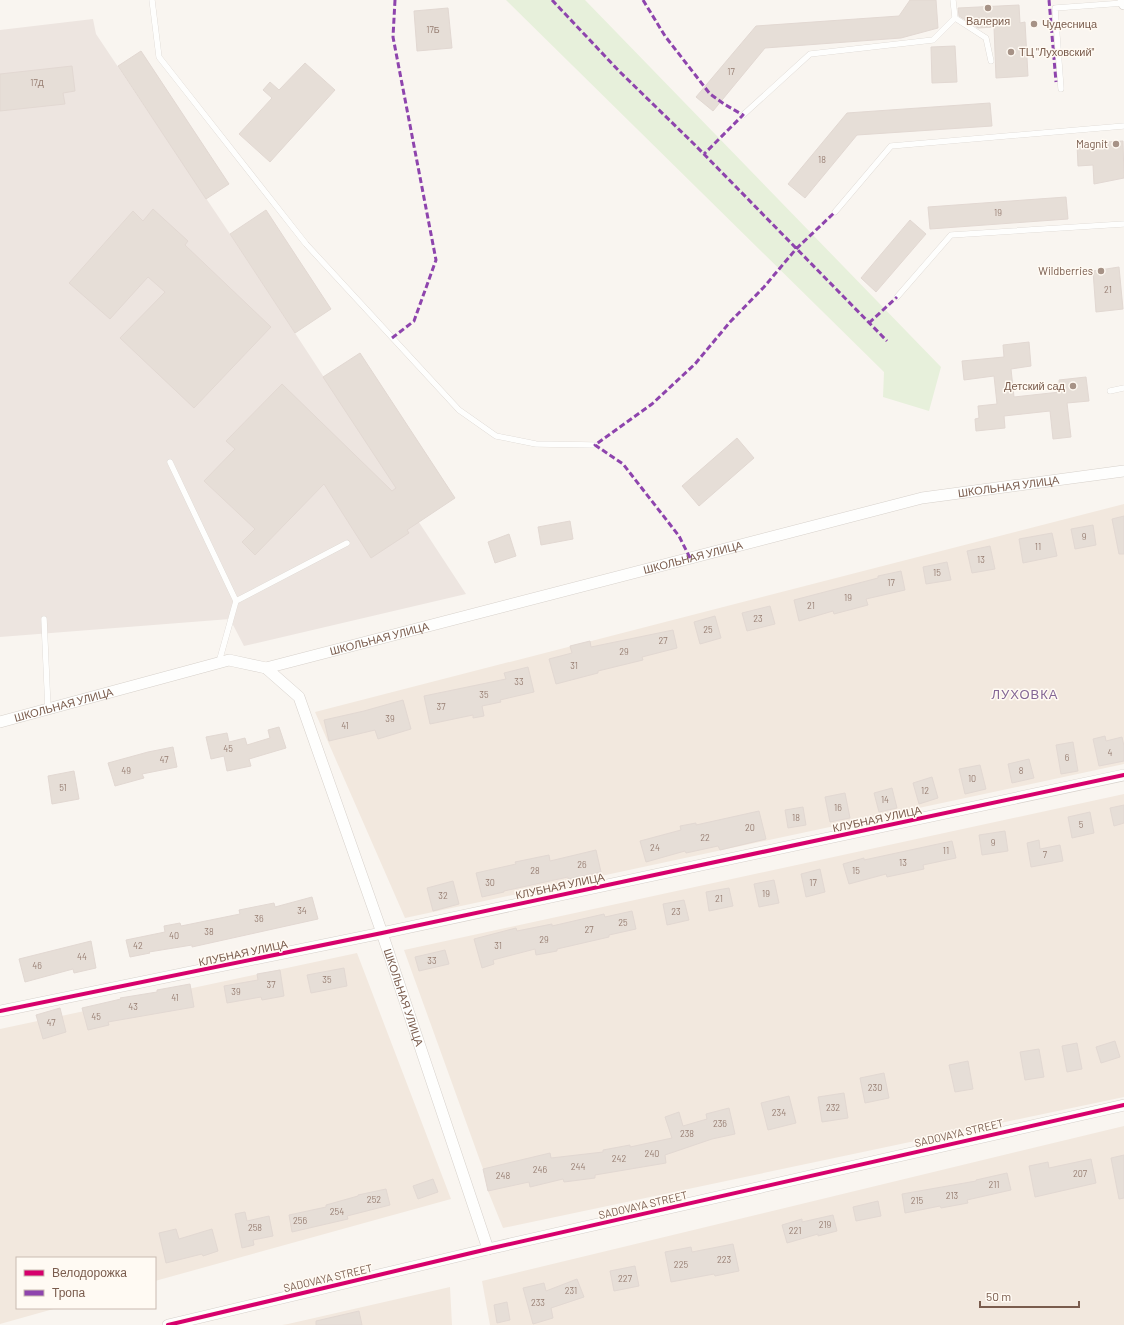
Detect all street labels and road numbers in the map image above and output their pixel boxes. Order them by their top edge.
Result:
street label: ШКОЛЬНАЯ УЛИЦА [957,473,1061,499]
street label: ШКОЛЬНАЯ УЛИЦА [642,538,744,576]
street label: ШКОЛЬНАЯ УЛИЦА [328,619,431,657]
street label: ШКОЛЬНАЯ УЛИЦА [13,685,115,724]
street label: КЛУБНАЯ УЛИЦА [831,803,923,834]
street label: КЛУБНАЯ УЛИЦА [514,870,606,901]
street label: КЛУБНАЯ УЛИЦА [197,937,289,968]
street label: ШКОЛЬНАЯ УЛИЦА [382,947,427,1048]
street label: SADOVAYA STREET [913,1116,1005,1149]
street label: SADOVAYA STREET [597,1188,689,1221]
street label: SADOVAYA STREET [282,1261,374,1294]

